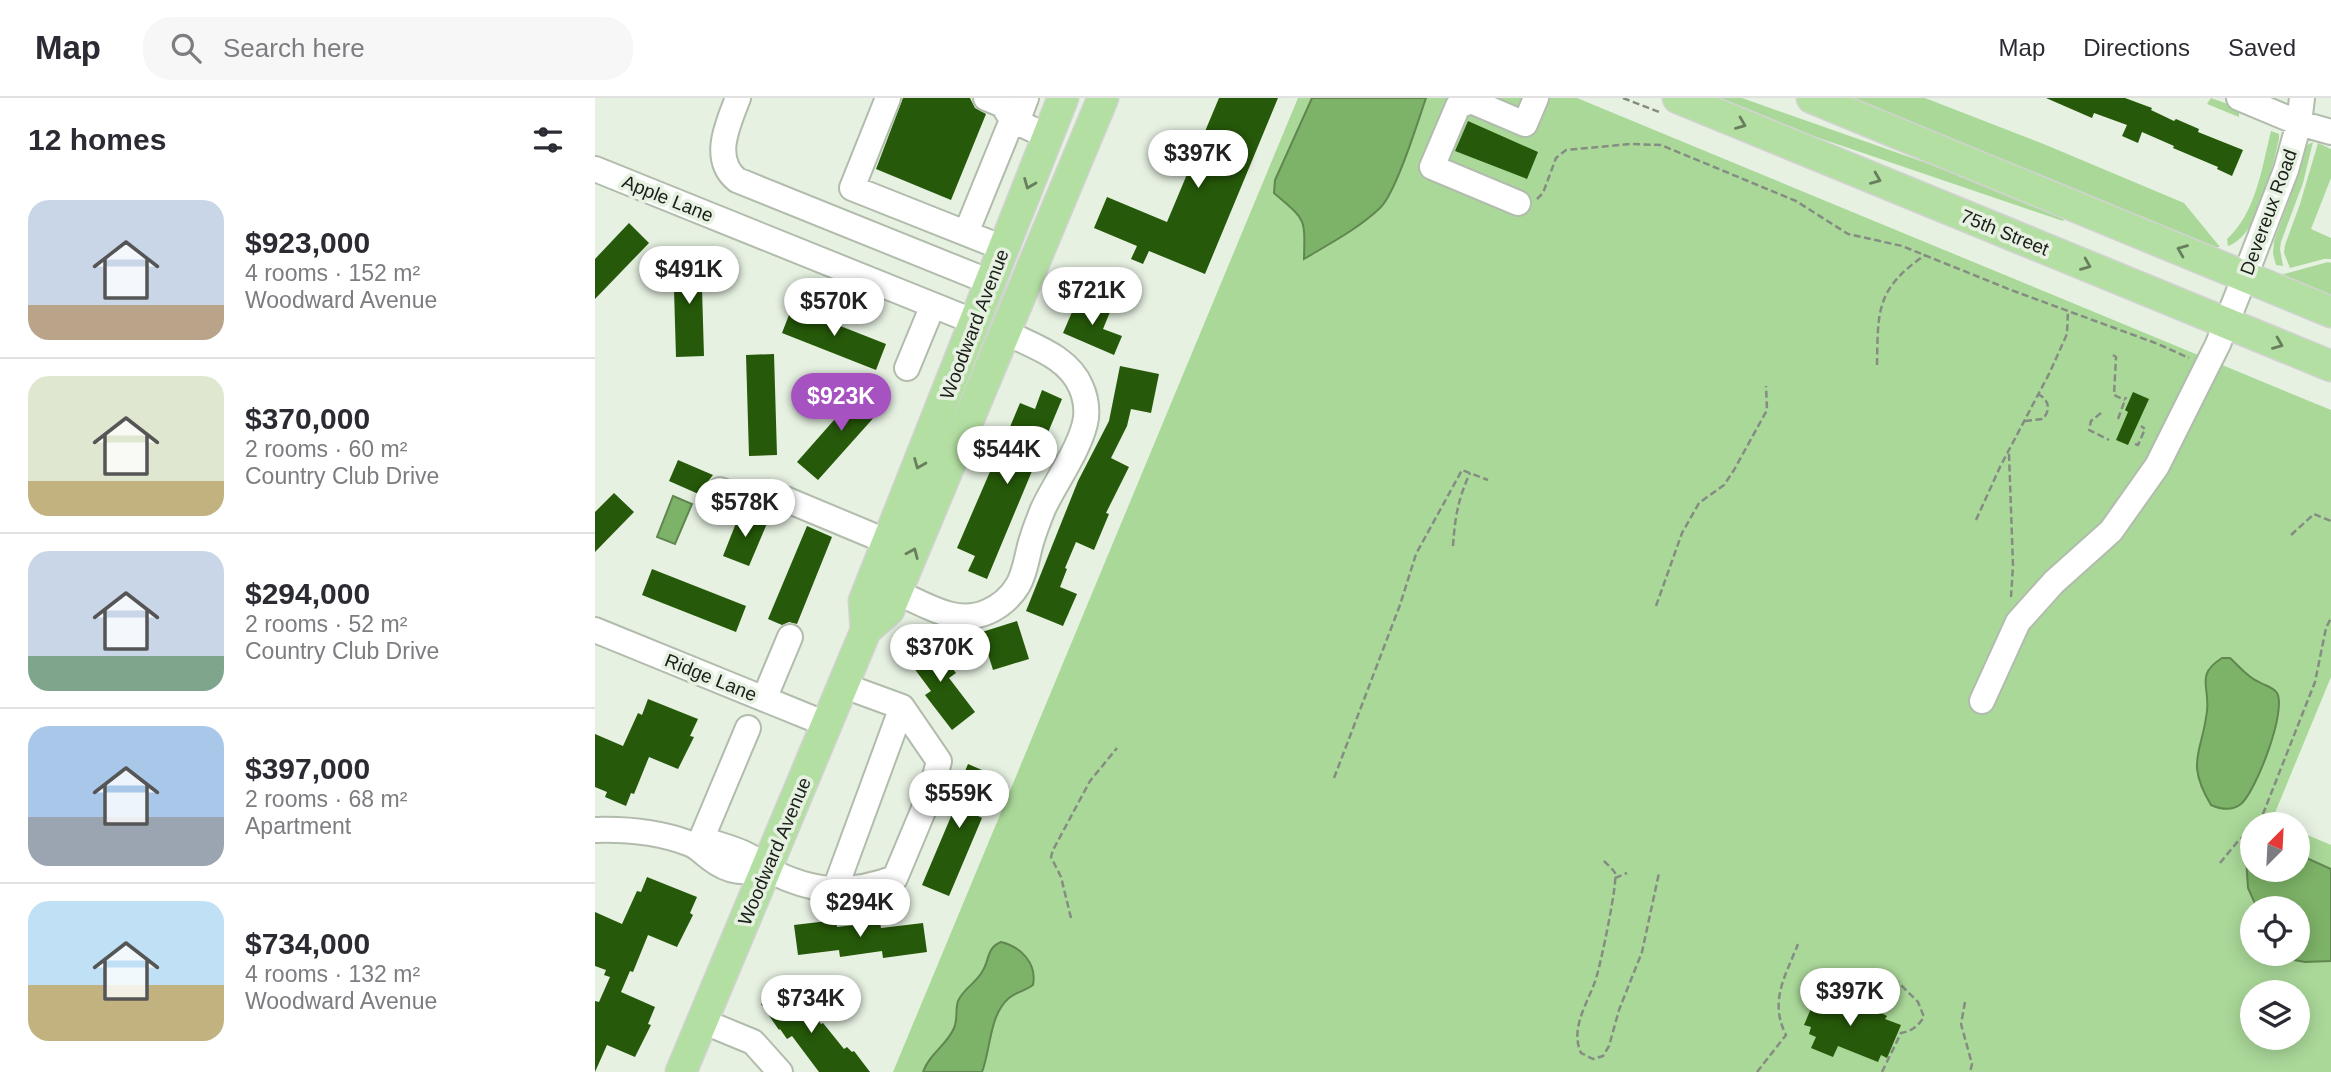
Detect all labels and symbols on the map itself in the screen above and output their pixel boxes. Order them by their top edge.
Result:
one-way arrow [1735,115,1747,129]
pin: $397K [1149,130,1247,190]
street label: Devereux Road [2236,147,2301,278]
one-way arrow [1869,170,1881,184]
street label: Apple Lane [619,171,716,226]
one-way arrow [1023,177,1037,189]
street label: 75th Street [1958,205,2053,260]
one-way arrow [2176,244,2189,258]
pin: $491K [640,246,738,306]
street label: Woodward Avenue [936,246,1013,402]
one-way arrow [2079,257,2091,271]
pin: $721K [1043,268,1141,327]
pin: $570K [785,278,883,338]
one-way arrow [2271,336,2283,350]
pin: $923K [792,374,890,433]
pin: $544K [958,426,1056,486]
one-way arrow [913,458,927,470]
pin: $578K [696,480,794,539]
one-way arrow [905,547,919,560]
pin: $370K [891,624,989,684]
street label: Ridge Lane [662,650,760,705]
pin: $559K [910,770,1008,830]
street label: Woodward Avenue [734,774,815,928]
north arrow [2240,812,2310,882]
pin: $294K [811,880,909,939]
pin: $397K [1801,968,1899,1028]
pin: $734K [762,976,860,1035]

